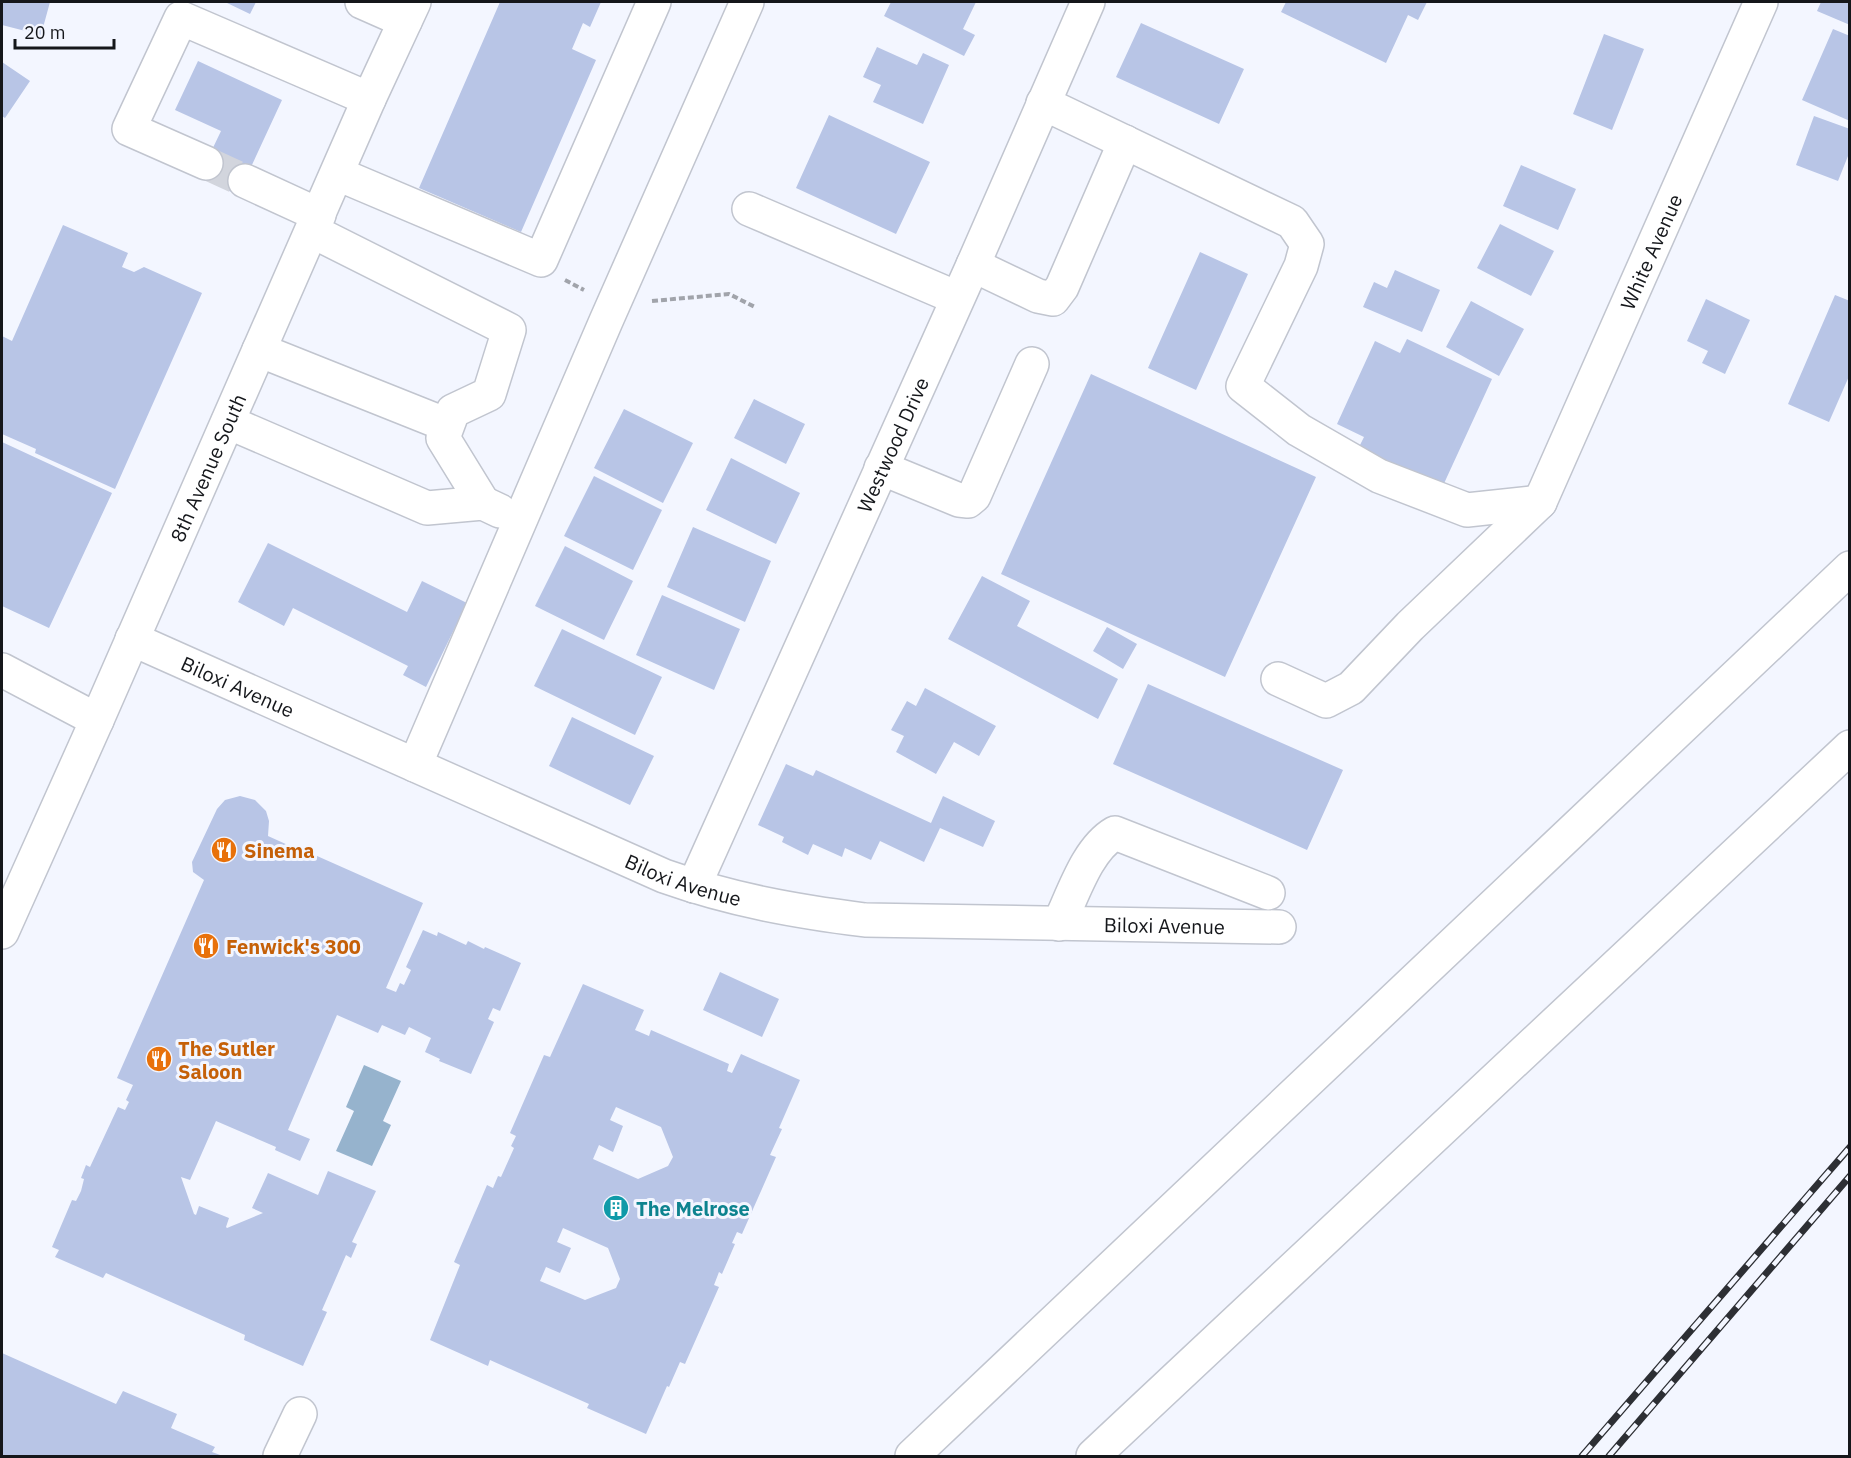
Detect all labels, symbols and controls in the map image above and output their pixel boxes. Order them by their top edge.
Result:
scale bar [15,12,114,50]
text: 20 m [24,21,66,44]
street label: White Avenue [1613,190,1688,314]
street label: Westwood Drive [850,373,935,516]
street label: 8th Avenue South [163,389,252,546]
street label: Biloxi Avenue [177,649,299,723]
restaurant icon: Sinema [209,835,239,865]
place label: Sinema [244,837,315,864]
street label: Biloxi Avenue [621,847,744,912]
street label: Biloxi Avenue [1104,911,1225,940]
restaurant icon: Fenwick's 300 [191,931,221,961]
place label: Fenwick's 300 [226,933,361,960]
place label: The Sutler Saloon [178,1035,275,1085]
restaurant icon: The Sutler Saloon [144,1044,174,1074]
building icon: The Melrose [601,1193,631,1223]
place label: The Melrose [636,1195,750,1222]

